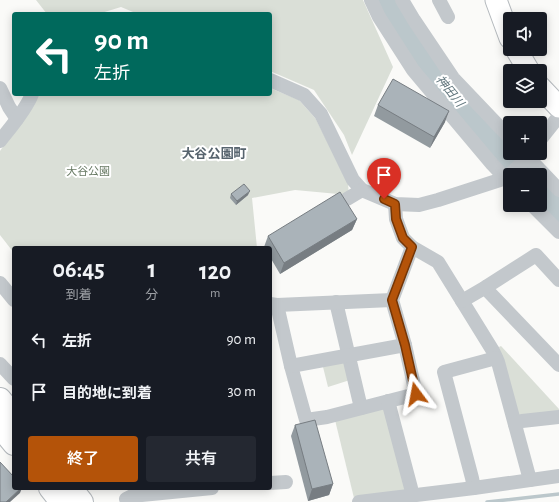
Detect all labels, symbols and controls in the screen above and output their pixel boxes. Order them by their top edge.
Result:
map controls [503,12,547,212]
button: sound [503,12,547,56]
text: 90 m [94,27,149,55]
icon: left [28,28,80,80]
button: layers [503,64,547,108]
text: 左折 [94,65,130,83]
water label: 神田川 [434,73,468,110]
button: + [503,116,547,160]
district label: 大谷公園町 [181,147,247,161]
pin [367,158,401,199]
icon: arrive [373,164,395,186]
park label: 大谷公園 [66,165,110,177]
button: − [503,168,547,212]
text: 06:45 [53,258,105,282]
text: 1 [147,258,156,282]
text: 120 [199,260,231,284]
text: m [210,287,220,300]
text: 到着 [66,289,92,302]
text: 分 [145,289,158,302]
icon: left [28,329,50,351]
text: 90 m [227,332,256,347]
text: 左折 [62,334,92,349]
position arrow [395,373,437,415]
icon: arrive [28,381,50,403]
text: 30 m [227,384,256,399]
text: 目的地に到着 [62,386,152,401]
button: 終了 [28,436,138,482]
button: 共有 [146,436,256,482]

